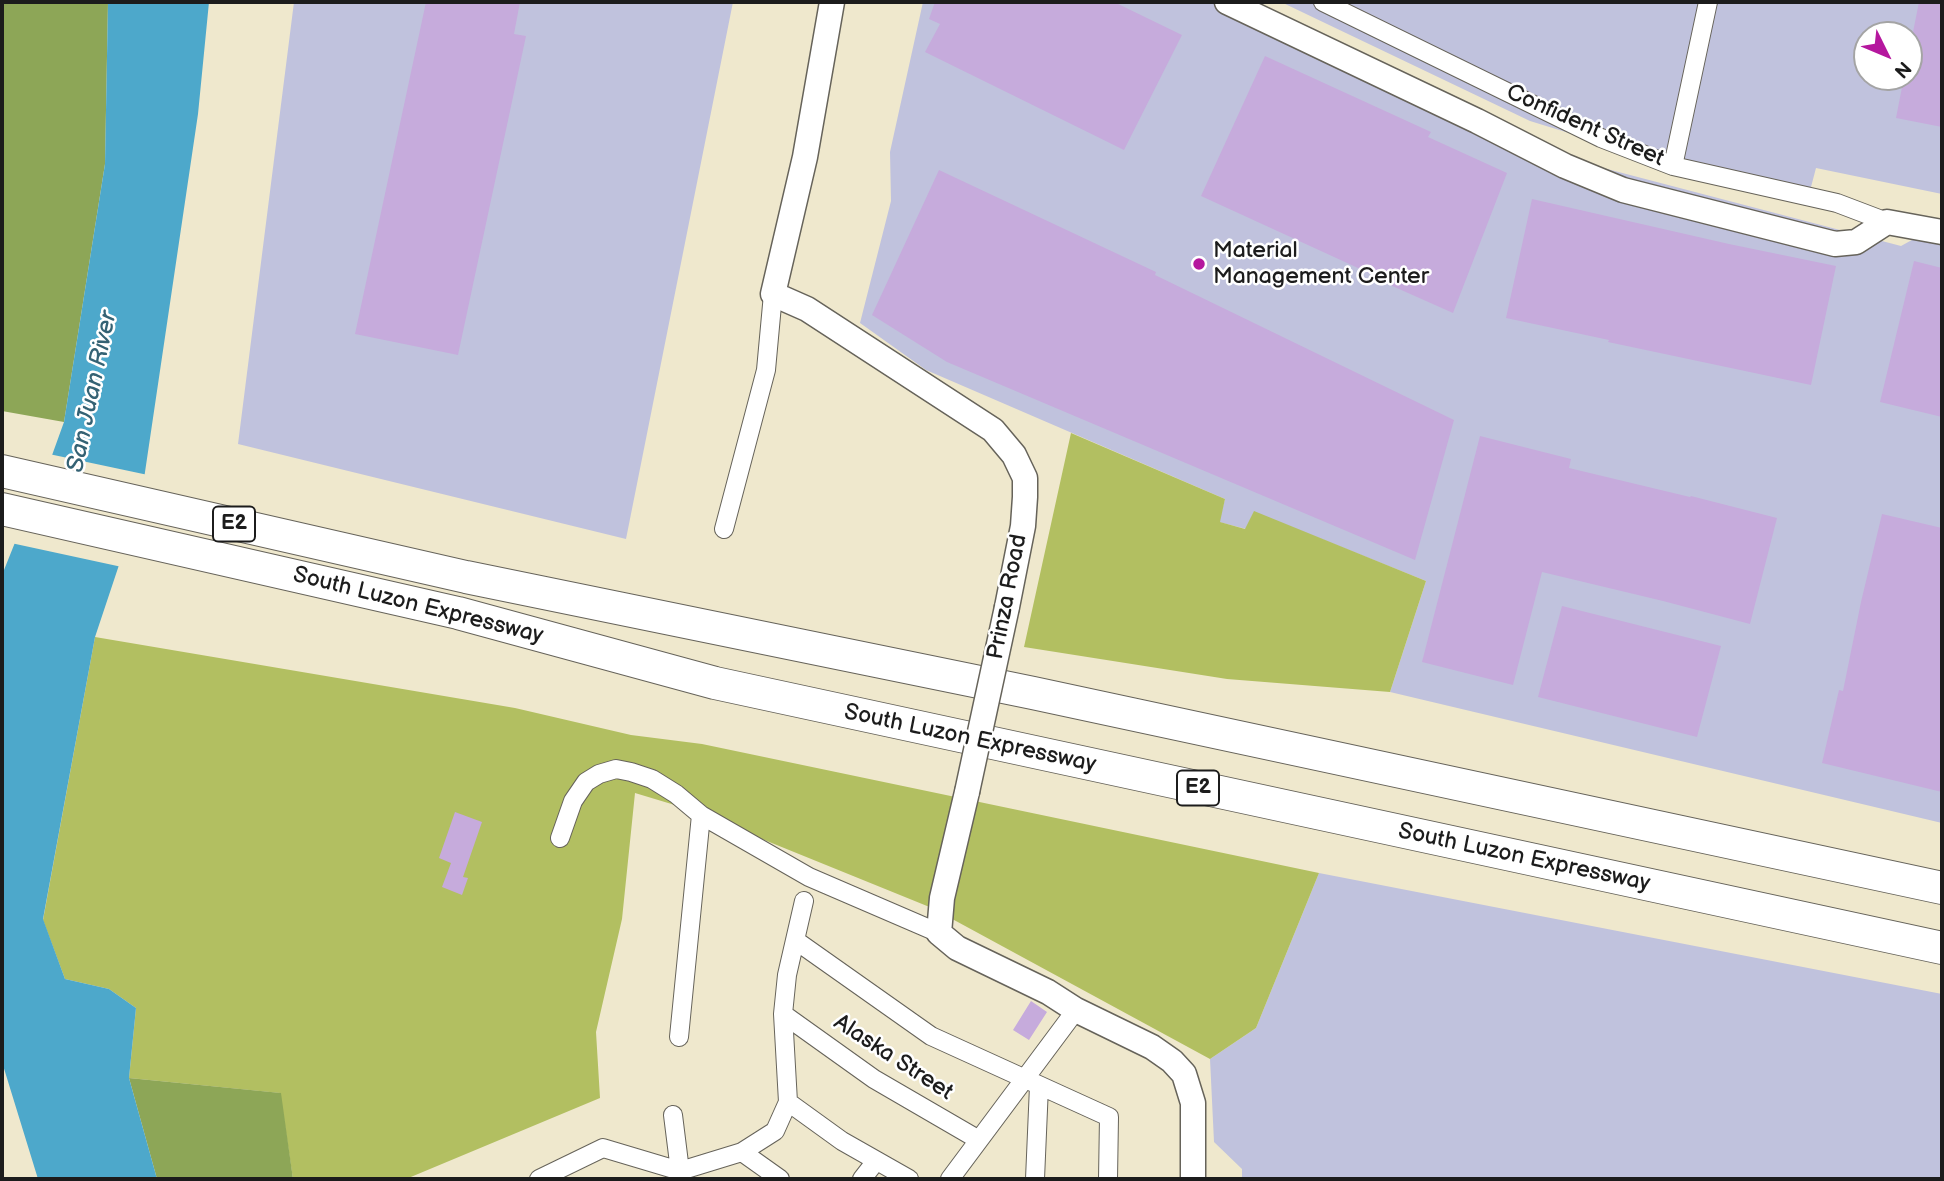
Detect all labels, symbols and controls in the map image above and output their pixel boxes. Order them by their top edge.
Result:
north arrow [1853,21,1923,91]
text: N [1889,56,1916,82]
street label: Confident Street [1502,79,1668,173]
place label: Material Management Center [1213,237,1429,291]
marker: Material Management Center [1191,256,1207,272]
water label: San Juan River [62,309,124,475]
road number: E2 [213,506,255,542]
street label: Prinza Road [982,532,1034,662]
street label: South Luzon Expressway [290,562,546,650]
street label: South Luzon Expressway [842,699,1098,779]
road number: E2 [1177,770,1219,806]
street label: South Luzon Expressway [1396,818,1652,898]
street label: Alaska Street [828,1009,958,1107]

